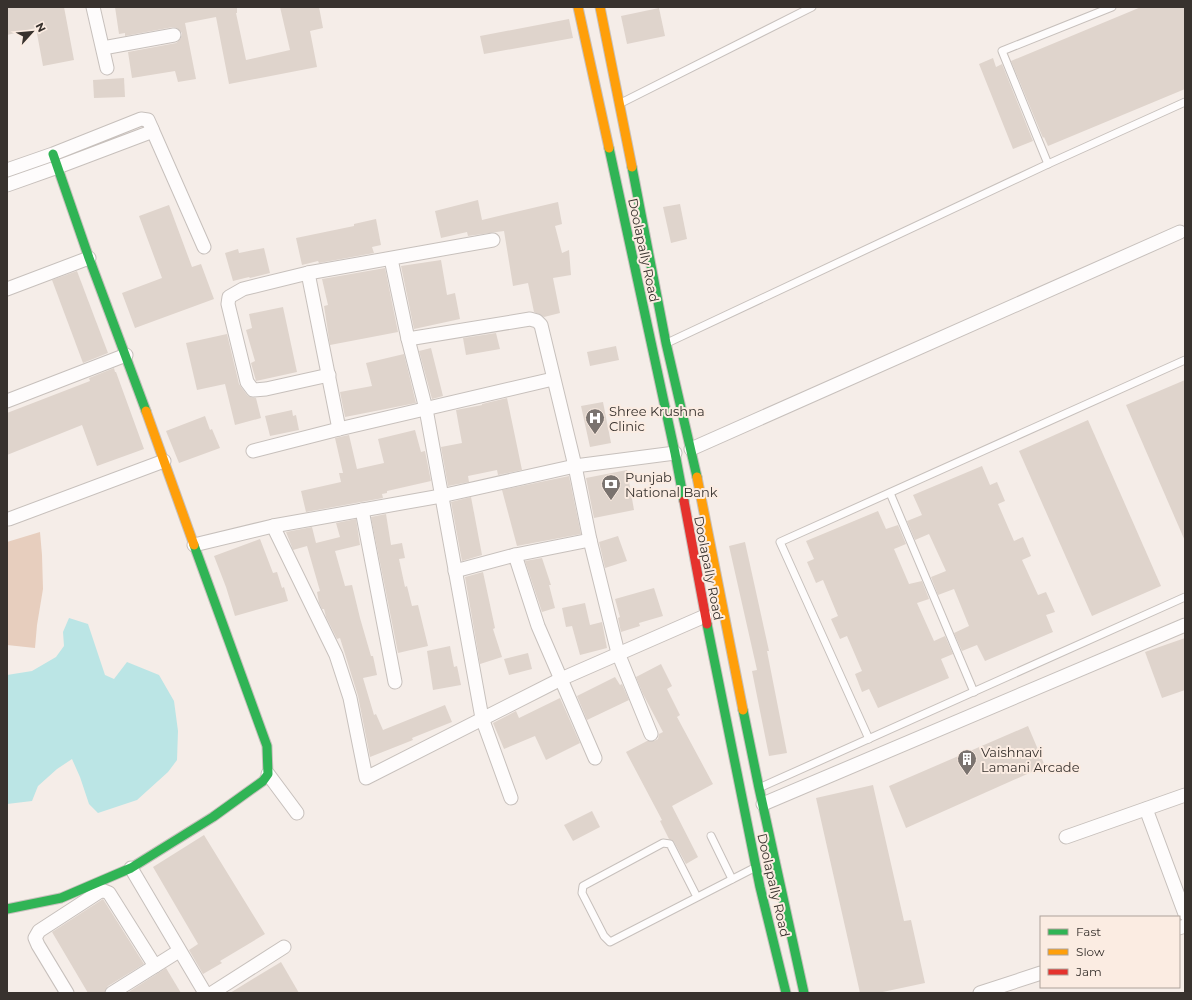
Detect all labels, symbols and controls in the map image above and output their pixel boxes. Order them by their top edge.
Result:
north arrow [12,12,52,52]
text: N [33,20,49,35]
street label: Doolapally Road [625,196,663,304]
place label: Shree Krushna Clinic [609,403,705,434]
hospital icon: Shree Krushna Clinic [584,407,606,435]
place label: Punjab National Bank [625,469,718,500]
bank icon: Punjab National Bank [600,473,622,501]
street label: Doolapally Road [691,514,727,622]
place label: Vaishnavi Lamani Arcade [981,744,1080,775]
building icon: Vaishnavi Lamani Arcade [956,748,978,776]
street label: Doolapally Road [754,832,794,938]
legend [1040,916,1180,988]
text: Fast [1076,924,1101,939]
text: Slow [1076,944,1105,959]
text: Jam [1075,964,1102,979]

